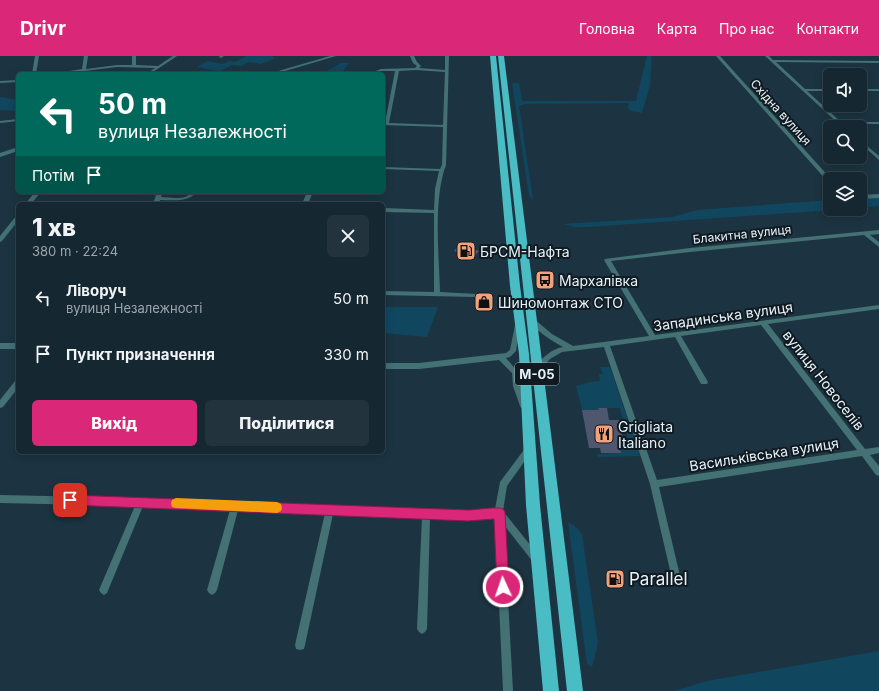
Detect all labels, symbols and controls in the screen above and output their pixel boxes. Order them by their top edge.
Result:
text: Drivr [20,17,66,40]
text: Головна [579,20,635,37]
text: Карта [657,20,697,37]
text: Про нас [719,20,774,37]
text: Контакти [796,20,859,37]
map controls [823,68,867,216]
button: sound [823,68,867,112]
street label: Східна вулиця [747,76,815,148]
text: 50 m [98,87,167,121]
icon: left [32,88,84,140]
button: search [823,120,867,164]
text: вулиця Незалежності [98,121,287,142]
icon: arrive [83,164,105,186]
text: Потім [32,166,75,185]
button: layers [823,172,867,216]
text: 1 хв [32,213,76,242]
button: close [327,215,369,257]
street label: Блакитна вулиця [692,221,792,247]
fuel station icon: БРСМ-Нафта [455,240,477,262]
text: 380 m · 22:24 [32,243,118,259]
place label: БРСМ-Нафта [480,243,570,260]
bus stop icon: Мархалівка [534,269,556,291]
place label: Мархалівка [559,272,638,289]
text: Ліворуч [66,281,126,300]
icon: left [32,287,54,309]
text: 50 m [333,289,369,308]
shop icon: Шиномонтаж СТО [473,291,495,313]
place label: Шиномонтаж СТО [498,294,623,311]
street label: Западинська вулиця [652,298,794,334]
text: вулиця Незалежності [66,300,202,316]
street label: вулиця Новоселів [780,327,868,433]
icon: arrive [32,343,54,365]
text: Пункт призначення [66,345,215,364]
text: 330 m [324,345,369,364]
road number: М-05 [515,363,559,385]
button: Вихід [32,400,197,446]
button: Поділитися [205,400,369,446]
place label: Grigliata Italiano [618,418,673,451]
restaurant icon: Grigliata Italiano [593,423,615,445]
street label: Васильківська вулиця [688,434,840,474]
pin [53,483,87,517]
icon: arrive [59,489,81,511]
position arrow [482,566,524,608]
fuel station icon: Parallel [604,568,626,590]
place label: Parallel [629,569,688,589]

